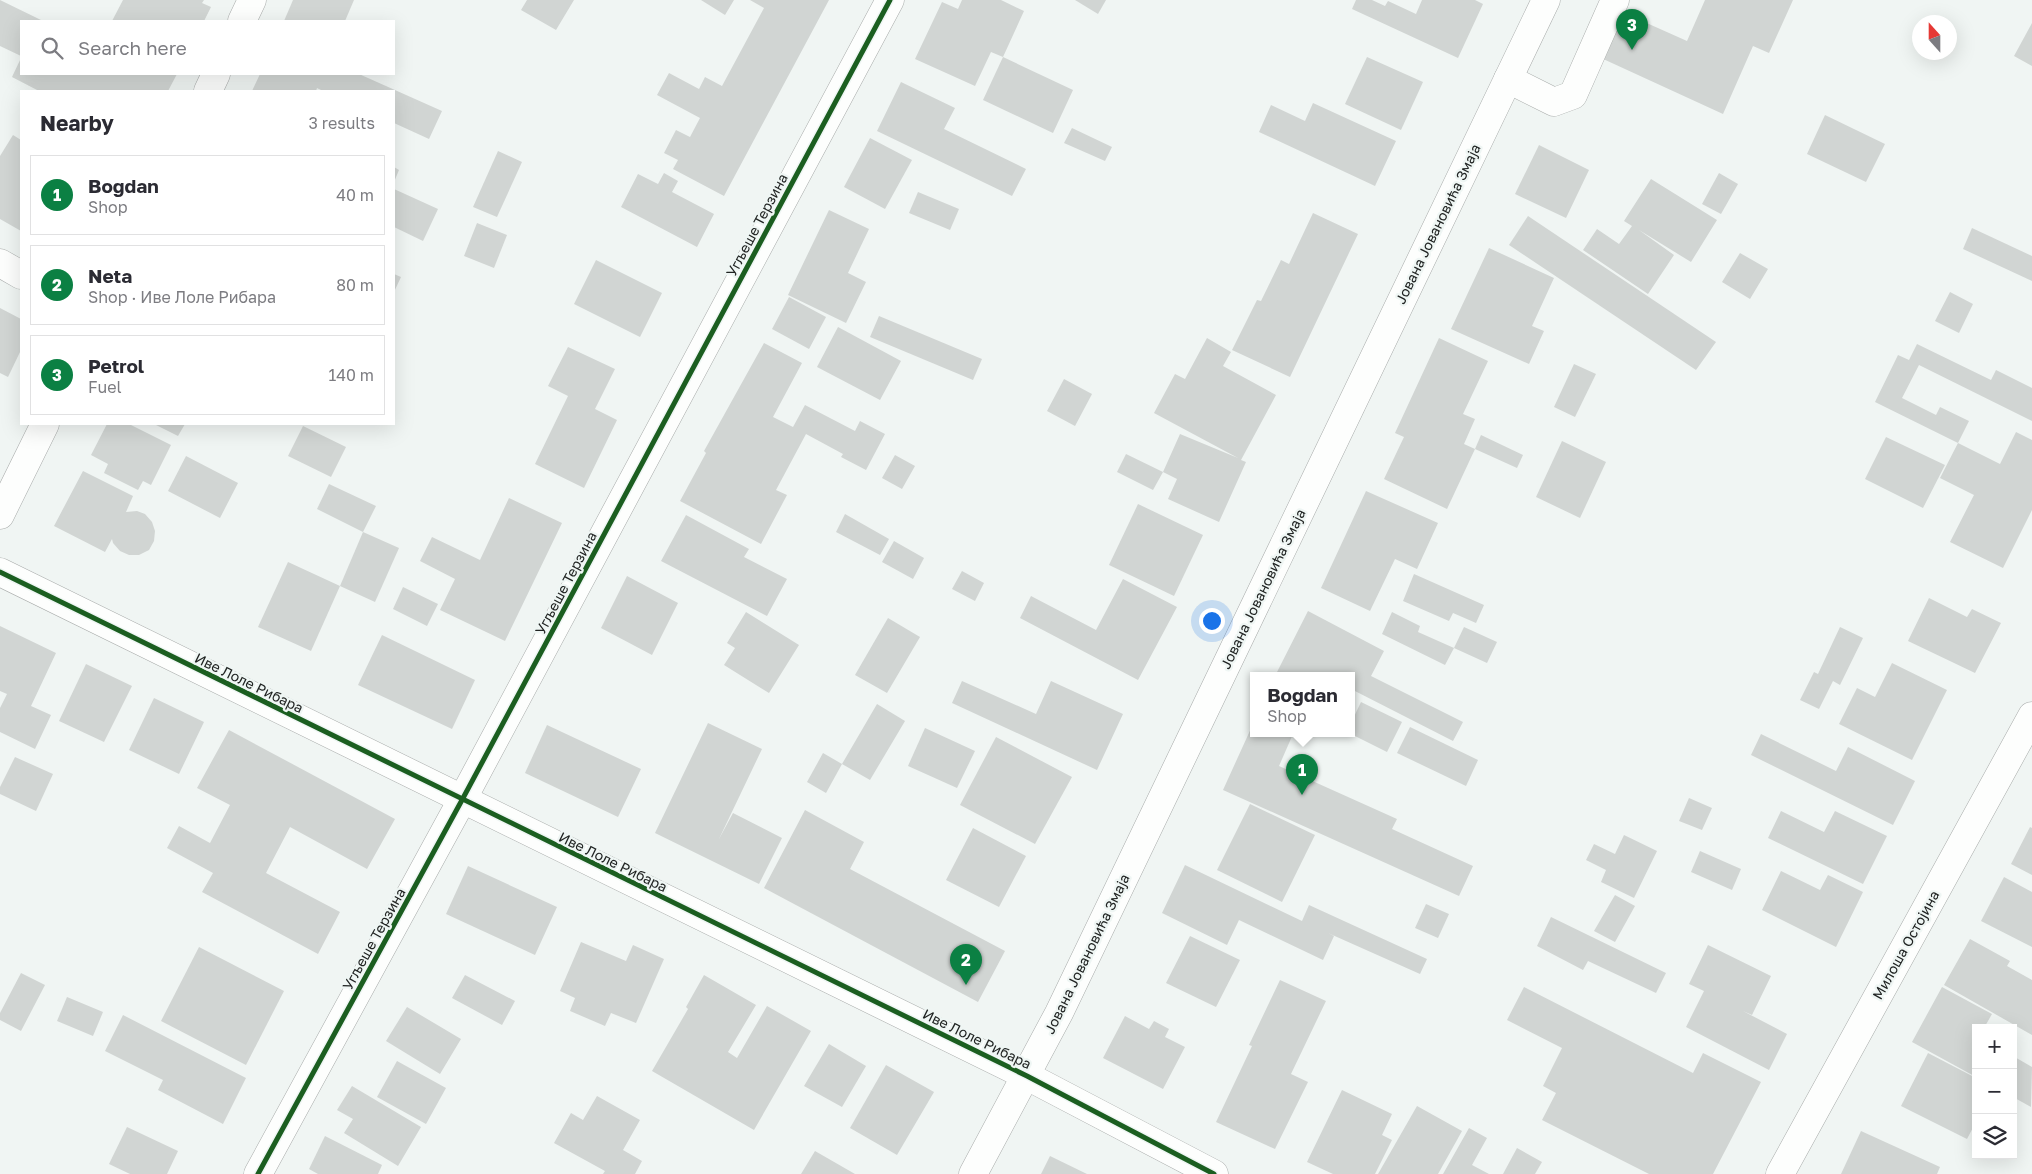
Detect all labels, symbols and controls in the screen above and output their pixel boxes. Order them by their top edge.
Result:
pin: 3 [1616,9,1648,50]
north arrow [1912,15,1957,60]
search box [20,20,395,75]
icon: search [38,34,66,62]
text: Search here [78,36,187,59]
text: Nearby [40,110,114,136]
text: 3 results [308,113,375,133]
street label: Јована Јовановића Змаја [1391,141,1484,307]
street label: Угљеше Терзина [722,170,791,279]
text: Bogdan [88,174,159,197]
text: 1 [53,185,61,205]
text: 40 m [336,185,374,205]
text: Shop [88,197,128,217]
text: Neta [88,264,132,287]
text: 2 [52,275,62,295]
text: 80 m [336,275,374,295]
text: Shop · Иве Лоле Рибара [88,287,276,307]
text: Petrol [88,354,144,377]
text: 3 [52,365,62,385]
text: 140 m [328,365,374,385]
text: Fuel [88,377,122,397]
street label: Јована Јовановића Змаја [1216,506,1309,672]
street label: Угљеше Терзина [531,528,600,637]
your location [1199,608,1225,634]
street label: Иве Лоле Рибара [192,649,306,716]
popup [1250,672,1355,737]
text: Bogdan [1267,683,1338,706]
text: Shop [1267,706,1307,726]
pin: 1 [1286,754,1318,795]
street label: Иве Лоле Рибара [556,828,670,895]
street label: Јована Јовановића Змаја [1040,871,1133,1037]
street label: Угљеше Терзина [338,885,409,993]
street label: Милоша Остојина [1869,887,1943,1002]
pin: 2 [950,944,982,985]
street label: Иве Лоле Рибара [920,1005,1034,1072]
map controls [1972,1024,2017,1159]
button: + [1972,1024,2017,1069]
button: − [1972,1069,2017,1114]
button: layers [1972,1114,2017,1159]

